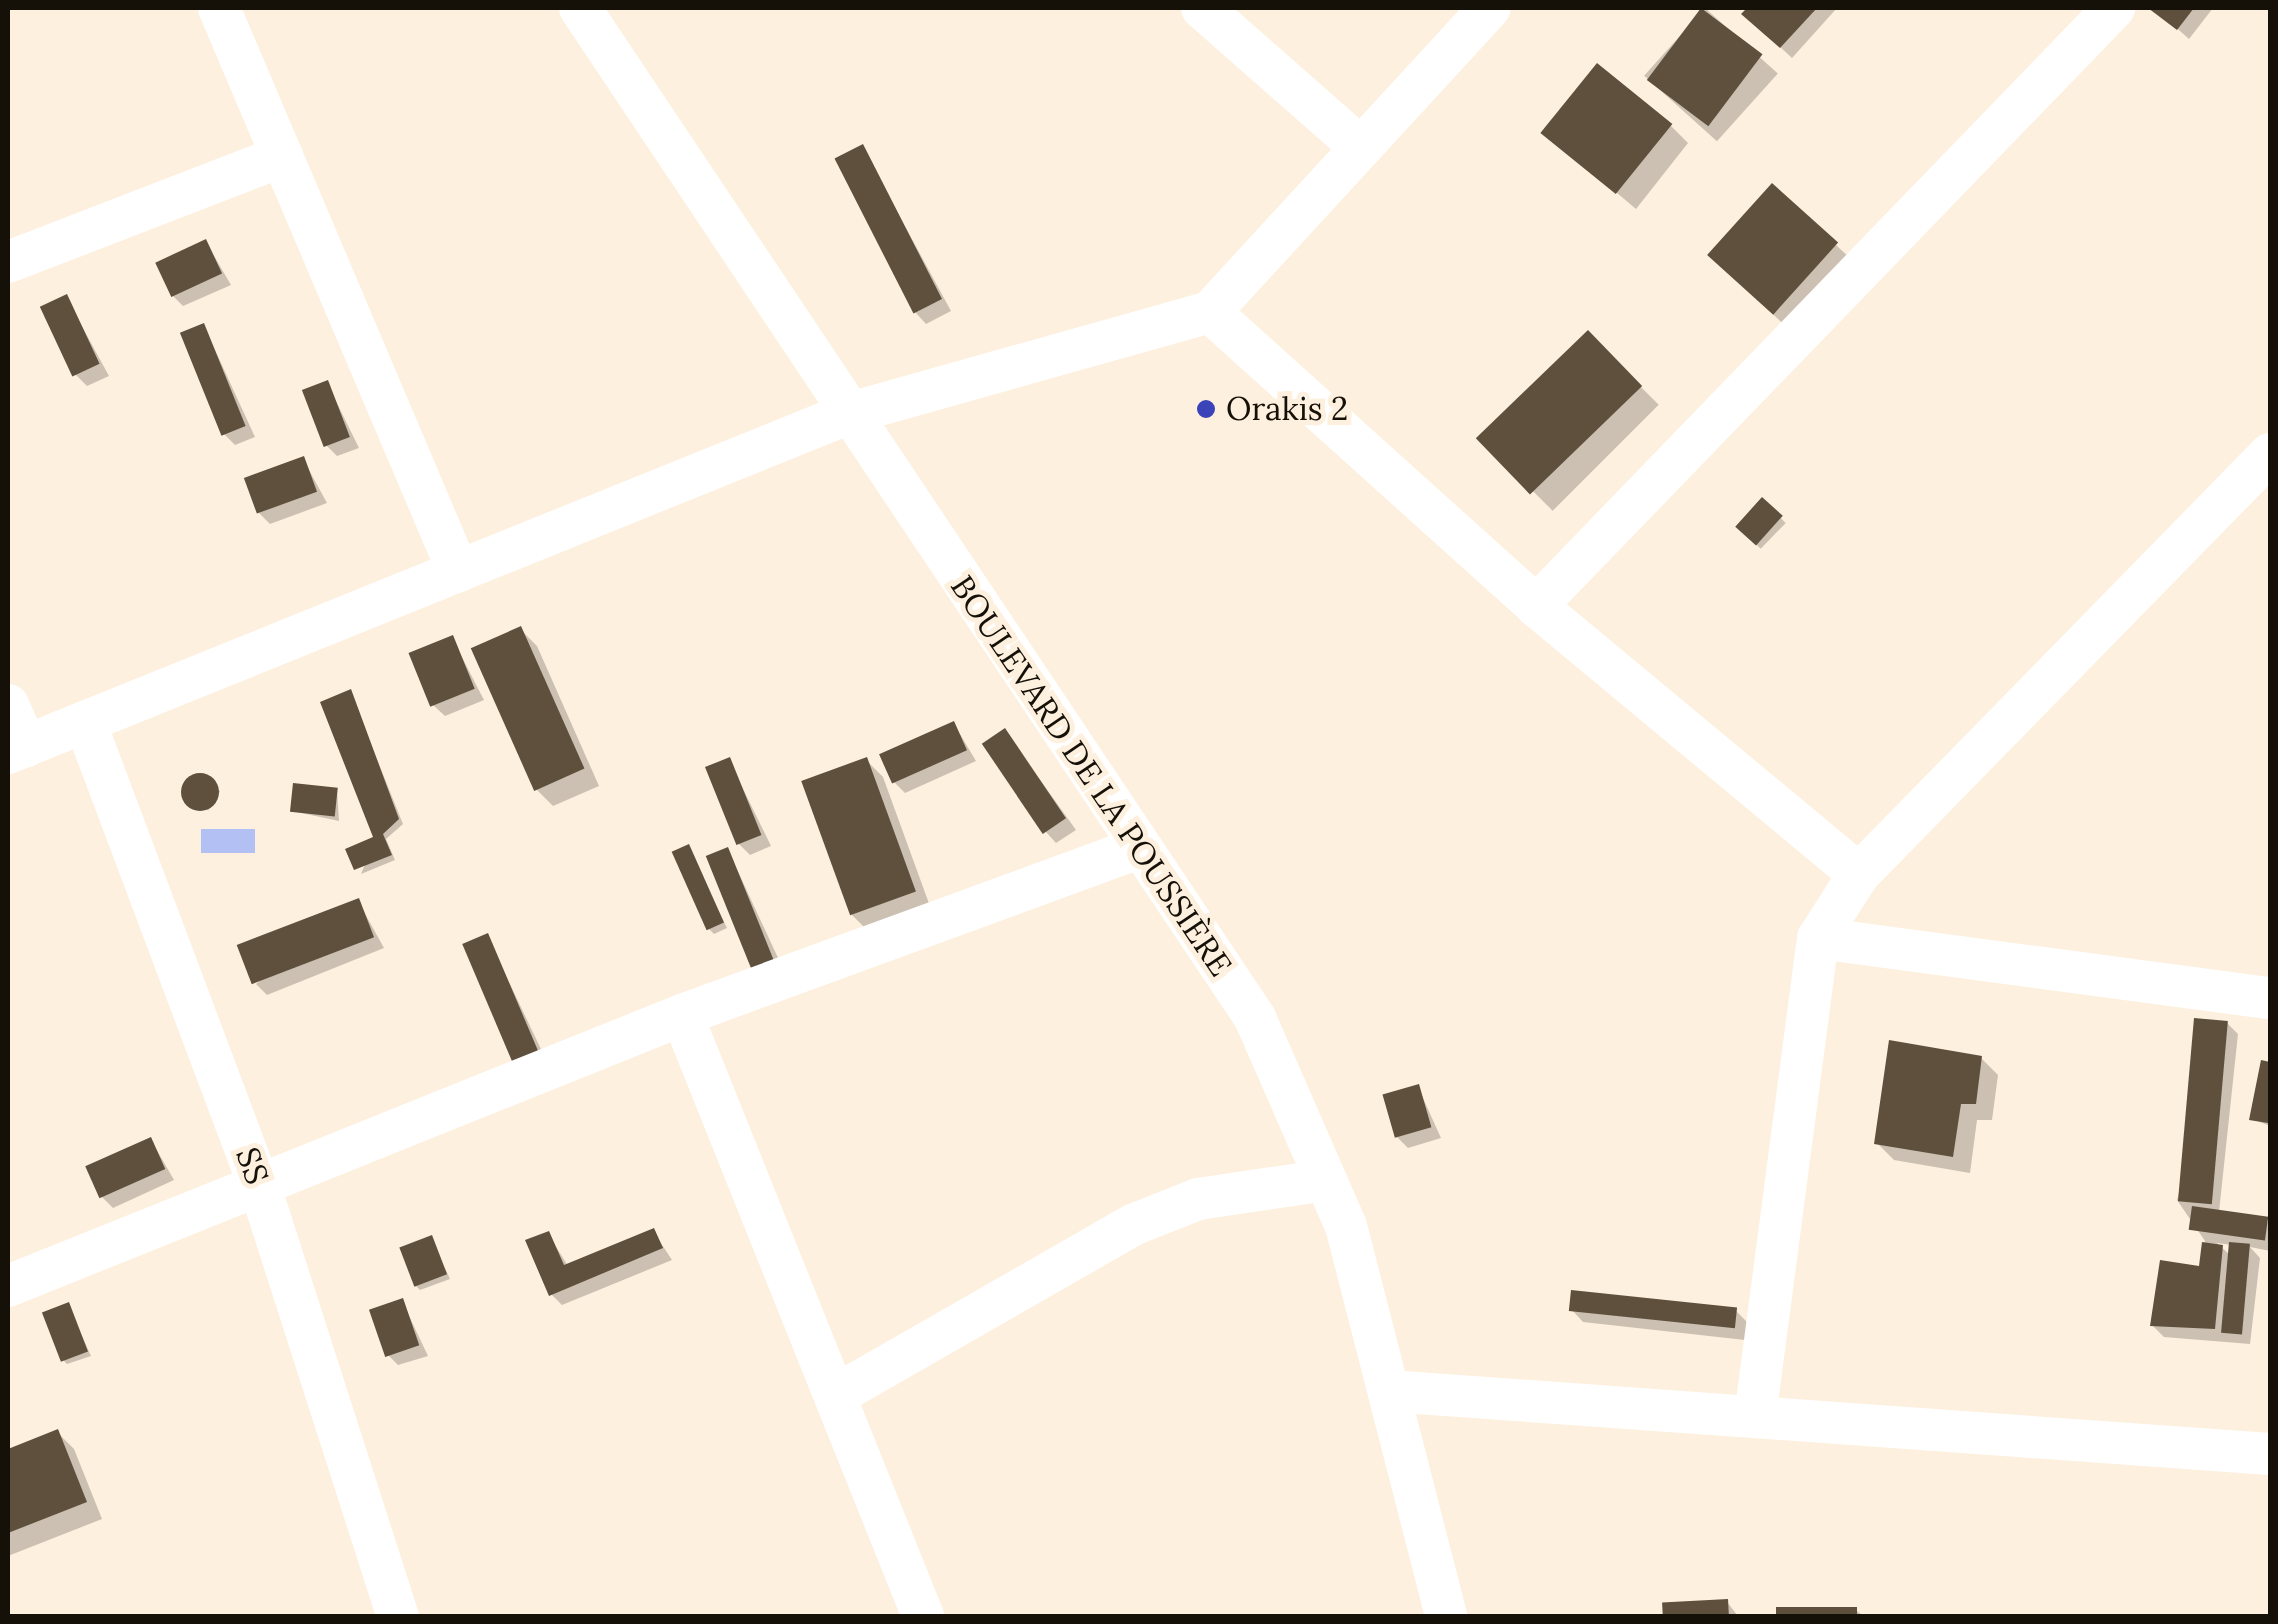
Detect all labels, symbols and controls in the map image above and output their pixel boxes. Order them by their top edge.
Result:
place label: Orakis 2 [1226,390,1348,428]
marker: Orakis 2 [1195,398,1217,420]
street label: BOULEVARD DE LA POUSSIÈRE [942,569,1240,983]
street label: SS [228,1142,276,1190]

